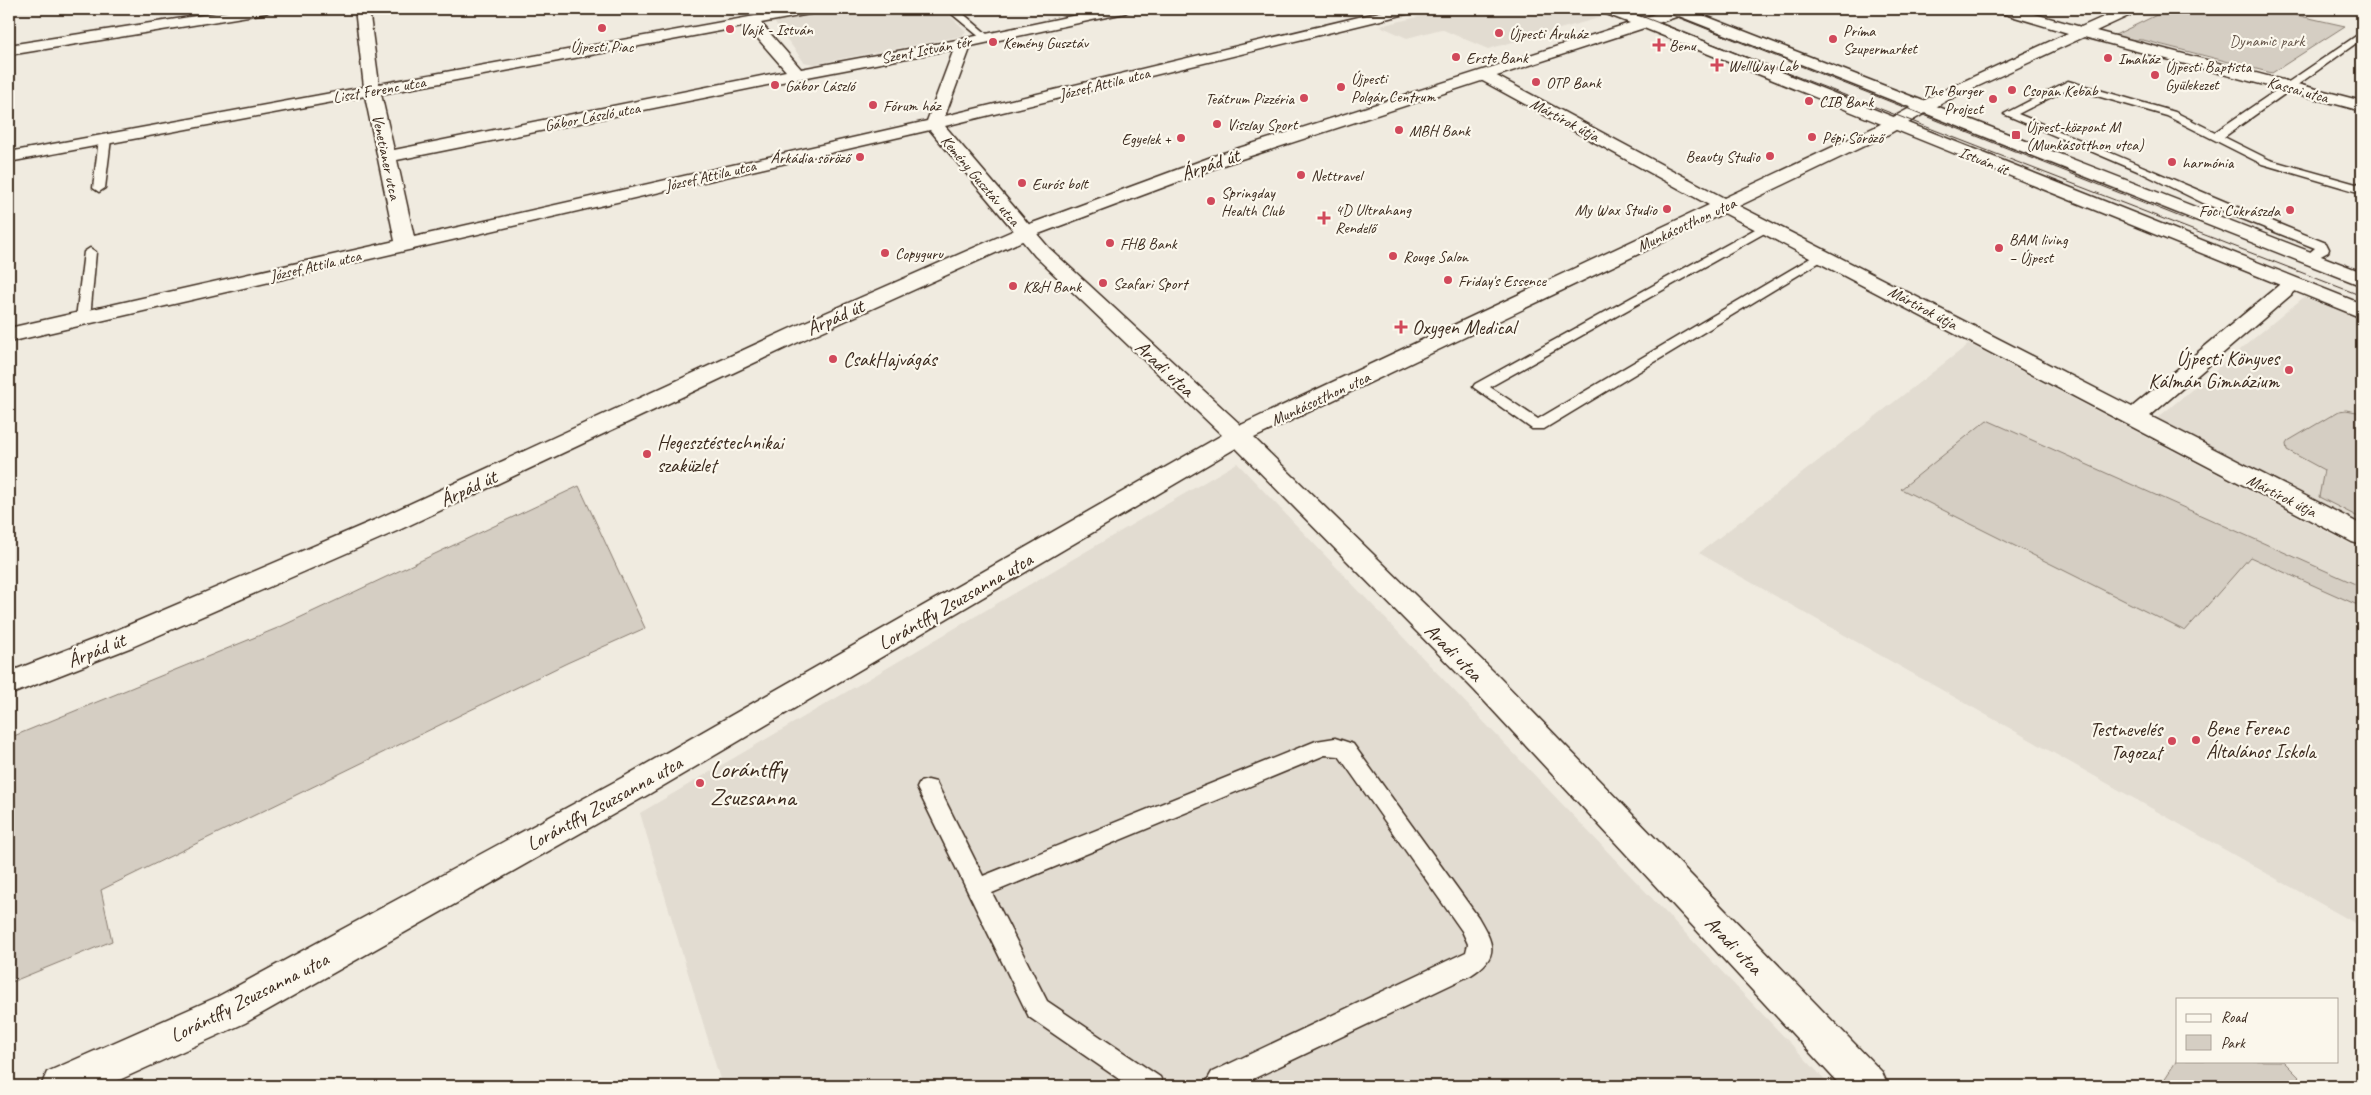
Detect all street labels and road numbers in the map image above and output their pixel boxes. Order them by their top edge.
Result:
street label: Szent István tér [879,31,975,69]
street label: József Attila utca [1056,63,1153,105]
street label: Liszt Ferenc utca [331,72,428,108]
street label: Kassai utca [2265,72,2332,108]
street label: Mártírok útja [1527,93,1603,147]
street label: Gábor László utca [543,98,643,136]
street label: Venetianer utca [367,113,405,203]
street label: Kemény Gusztáv utca [936,131,1025,231]
street label: Árpád út [1178,142,1245,186]
street label: István út [1956,142,2013,180]
street label: József Attila utca [662,155,759,196]
street label: Munkásotthon utca [1634,193,1740,257]
street label: József Attila utca [267,245,364,286]
street label: Mártírok útja [1885,281,1961,335]
street label: Árpád út [803,293,870,341]
street label: Aradi utca [1130,335,1200,403]
street label: Munkásotthon utca [1268,367,1374,431]
street label: Árpád út [436,463,503,513]
street label: Mártírok útja [2244,470,2320,522]
street label: Lorántffy Zsuzsanna utca [874,546,1039,656]
street label: Aradi utca [1419,618,1489,688]
street label: Árpád út [64,627,131,673]
street label: Lorántffy Zsuzsanna utca [522,749,688,857]
street label: Aradi utca [1700,911,1769,981]
street label: Lorántffy Zsuzsanna utca [166,946,334,1048]

